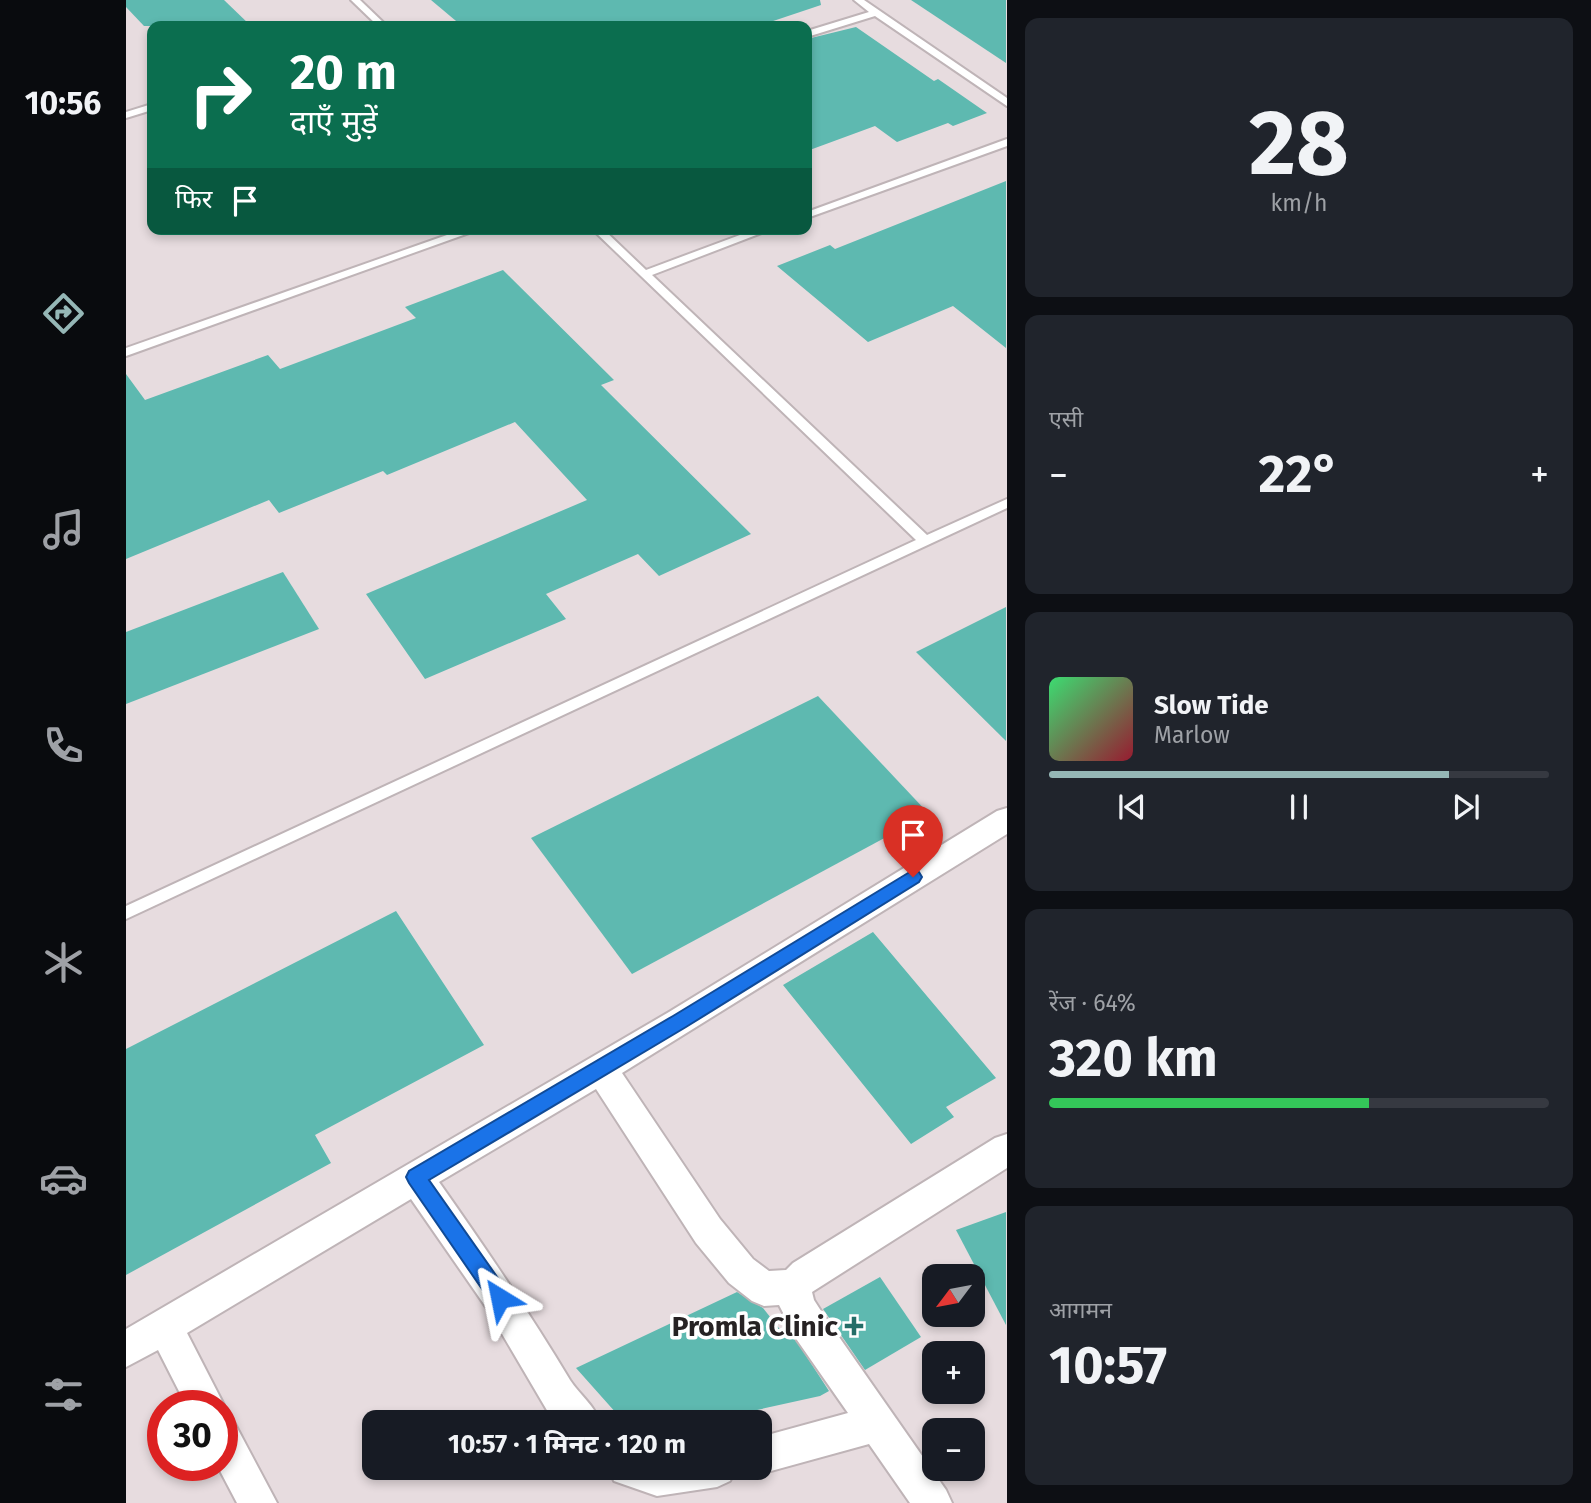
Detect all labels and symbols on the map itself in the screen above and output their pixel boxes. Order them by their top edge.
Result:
pin [883,805,943,877]
position arrow [463,1261,537,1335]
north arrow [922,1264,985,1326]
place label: Promla Clinic [672,1310,839,1343]
marker: Promla Clinic [844,1316,864,1336]
speed limit sign: 30 [147,1390,238,1481]

